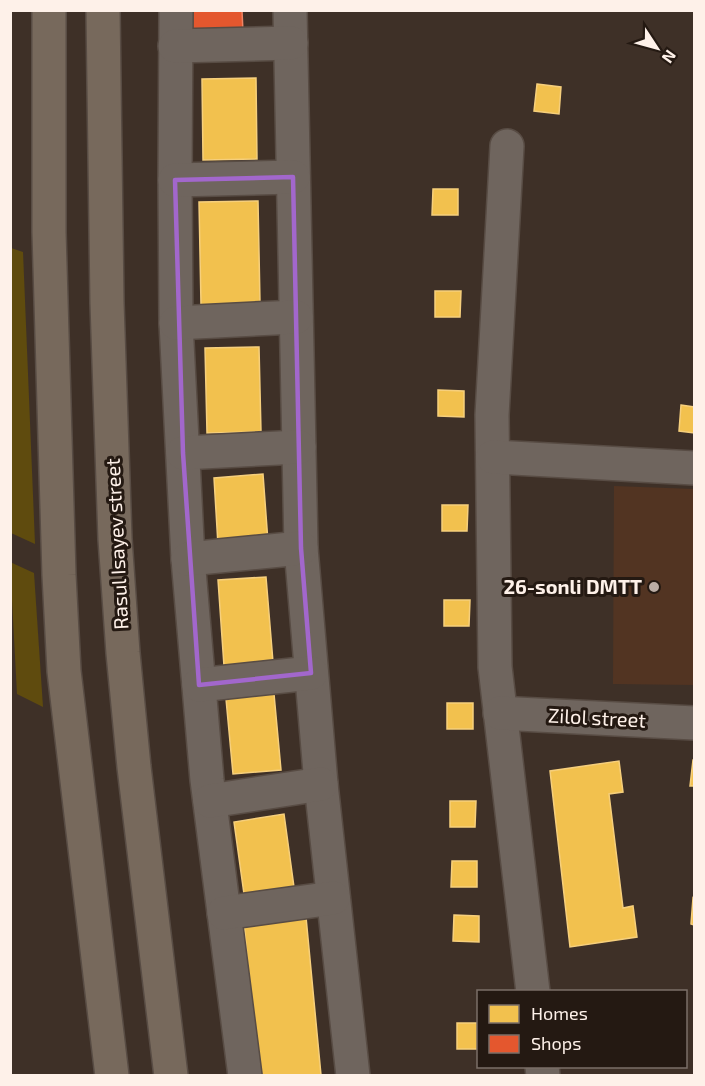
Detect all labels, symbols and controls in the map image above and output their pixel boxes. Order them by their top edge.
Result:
north arrow [627,18,687,78]
text: N [658,47,681,67]
street label: Rasul Isayev street [100,457,132,630]
place label: 26-sonli DMTT [503,574,642,598]
marker: 26-sonli DMTT [647,580,661,594]
street label: Zilol street [547,702,647,732]
legend [477,990,687,1068]
text: Homes [531,1002,588,1024]
text: Shops [531,1032,581,1054]

